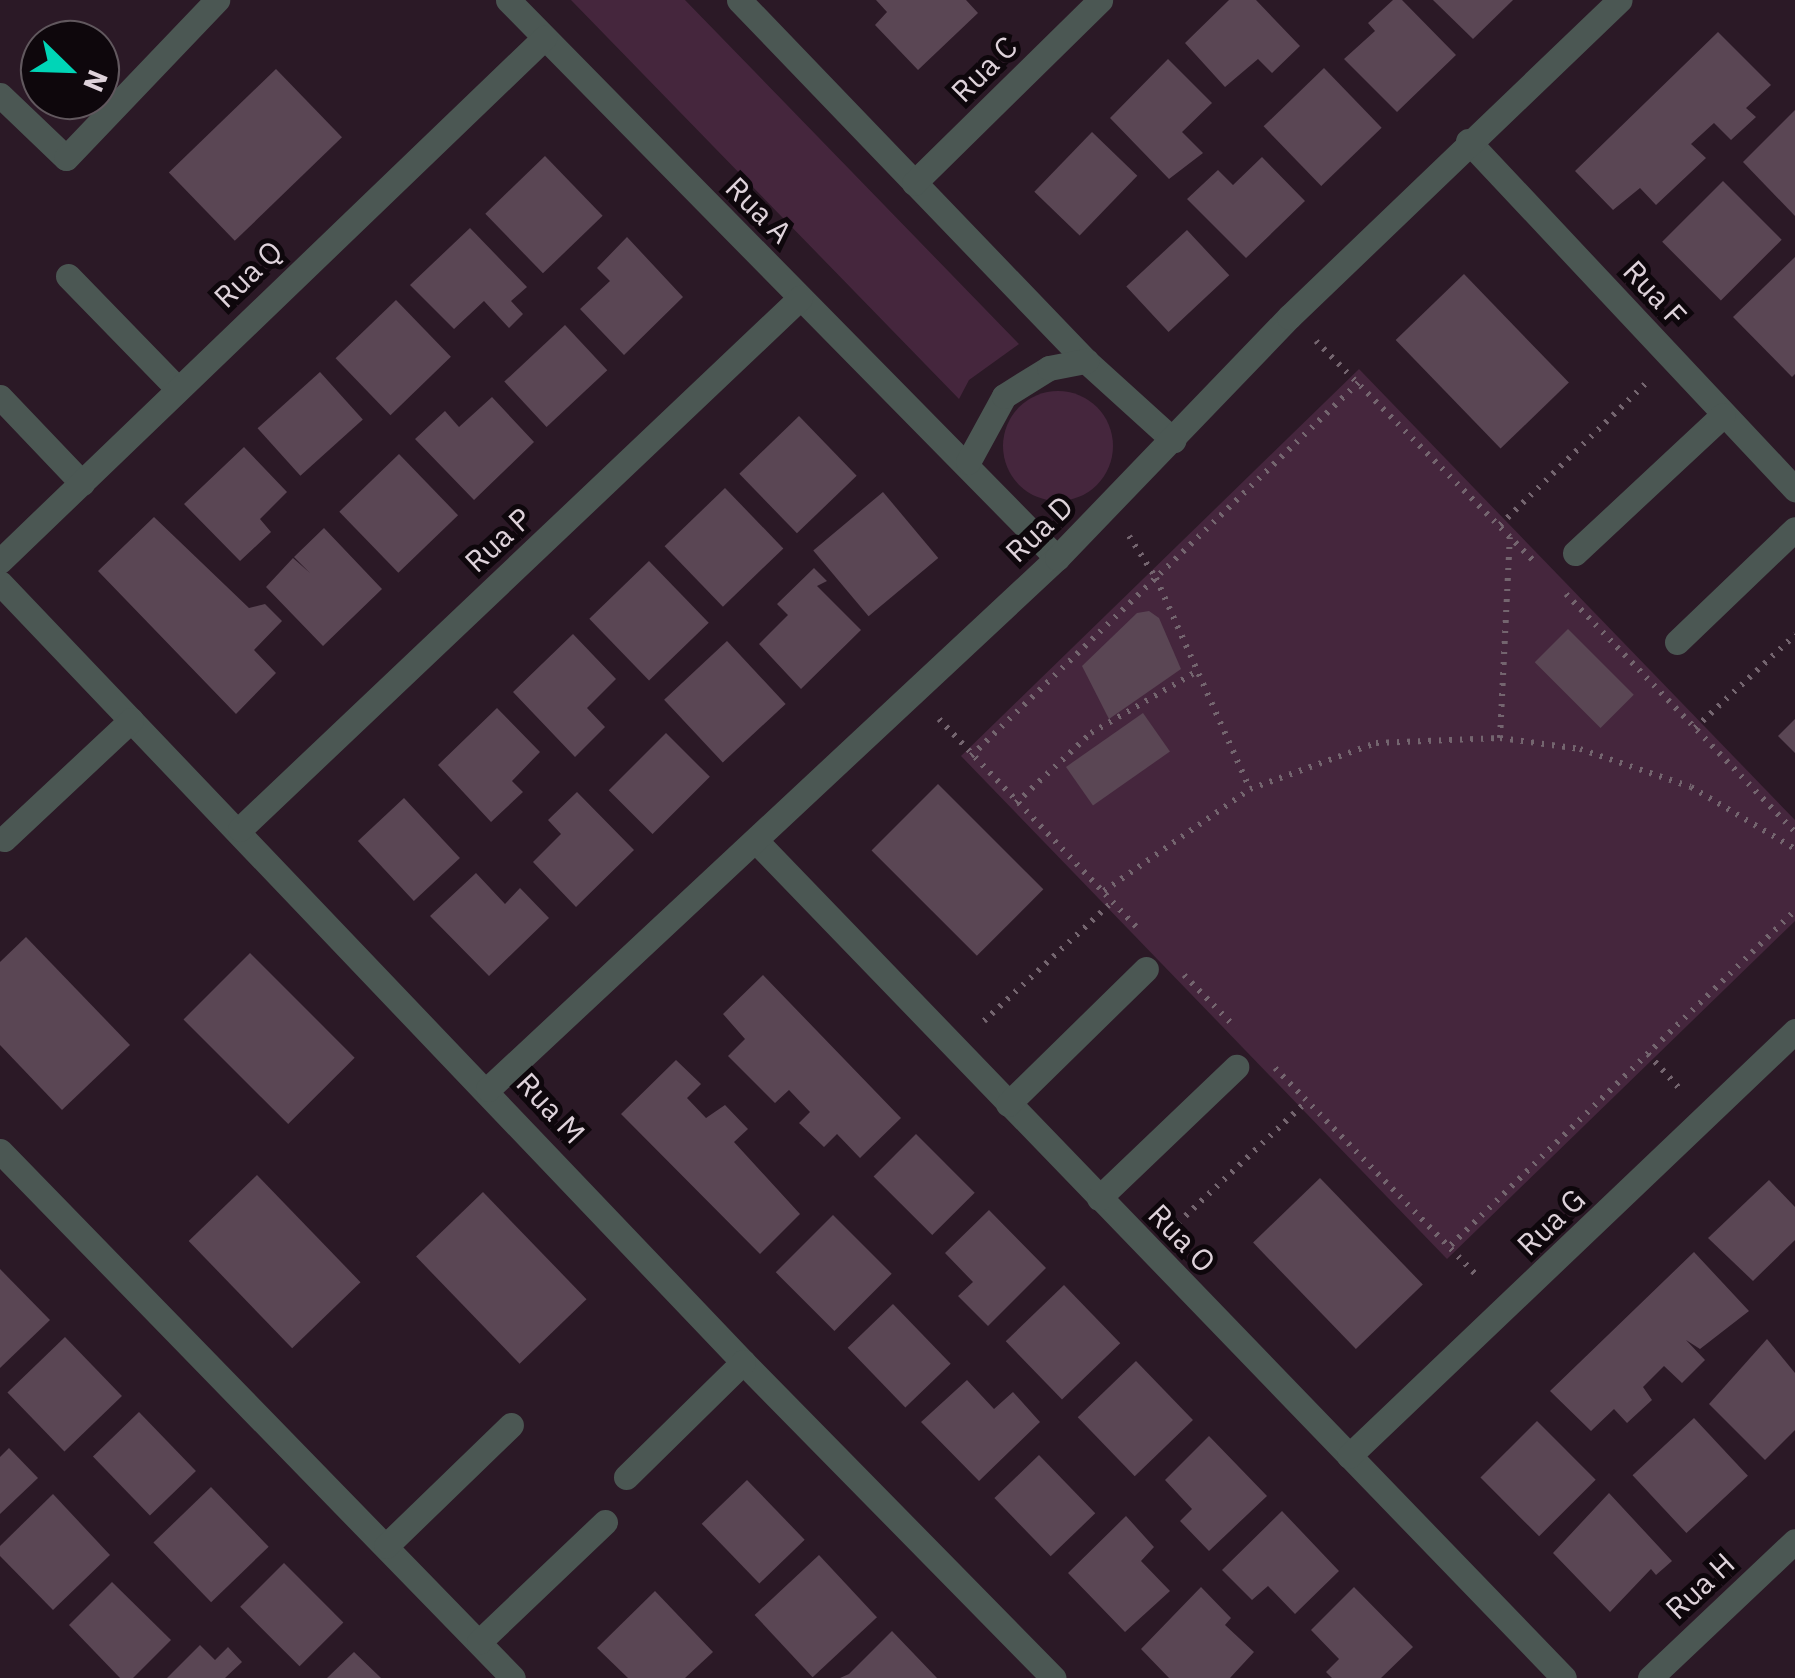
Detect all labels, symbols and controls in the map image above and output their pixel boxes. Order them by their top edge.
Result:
north arrow [20,20,120,120]
street label: Rua C [944,29,1024,109]
text: N [75,65,117,98]
street label: Rua A [718,169,800,251]
street label: Rua Q [207,233,289,315]
street label: Rua F [1616,253,1694,333]
street label: Rua D [998,488,1080,570]
street label: Rua P [457,500,539,580]
street label: Rua M [509,1065,593,1151]
street label: Rua G [1510,1181,1592,1263]
street label: Rua O [1141,1197,1223,1279]
street label: Rua H [1658,1545,1742,1627]

